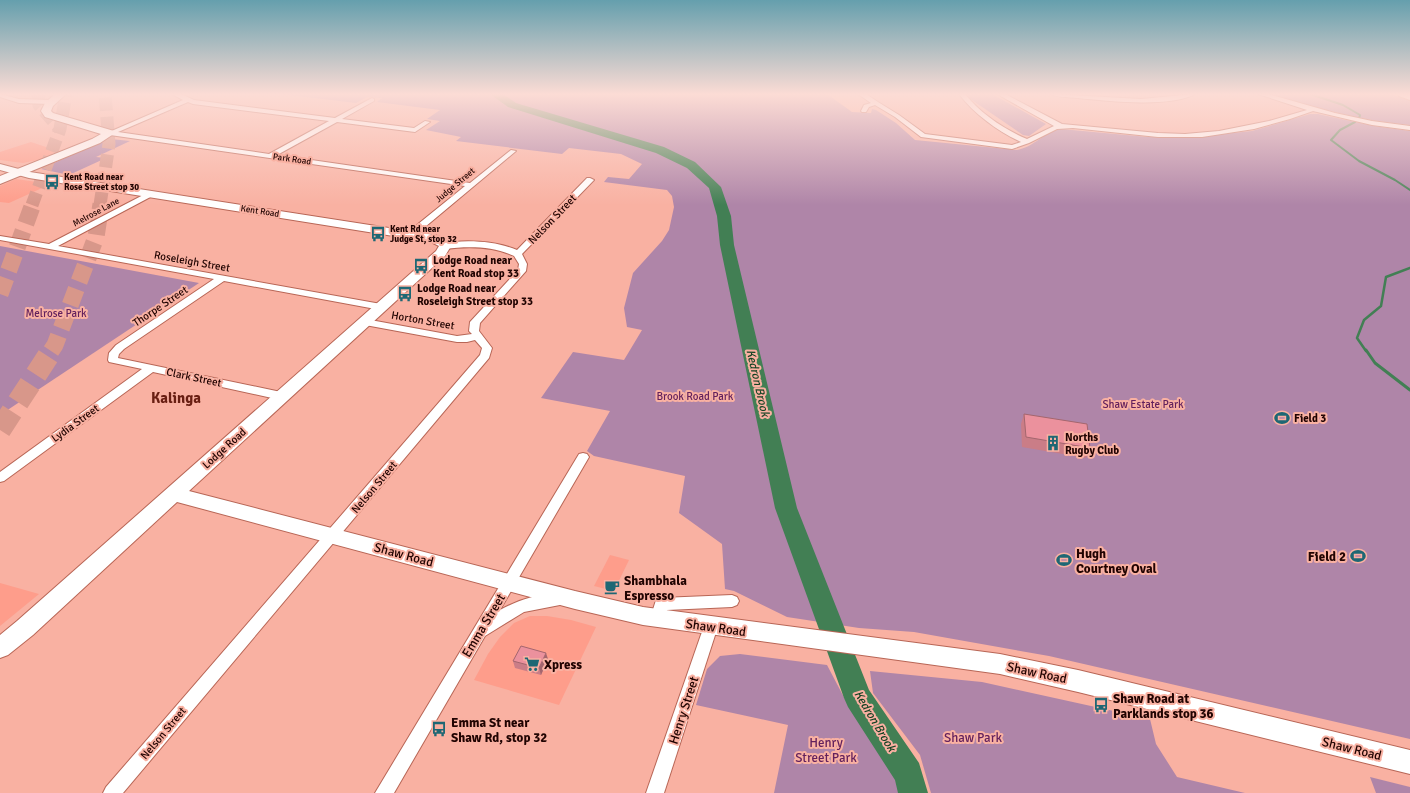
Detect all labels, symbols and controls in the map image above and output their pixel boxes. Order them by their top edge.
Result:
street label: Park Road [272,151,312,168]
street label: Judge Street [433,166,477,205]
place label: Kent Road near Rose Street stop 30 [64,172,139,193]
bus stop icon: Kent Road near Rose Street stop 30 [43,173,61,191]
street label: Nelson Street [526,192,579,247]
street label: Melrose Lane [71,195,122,229]
street label: Kent Road [240,203,280,220]
place label: Kent Rd near Judge St, stop 32 [390,224,457,245]
bus stop icon: Kent Rd near Judge St, stop 32 [369,225,387,243]
street label: Roseleigh Street [153,248,231,275]
place label: Lodge Road near Kent Road stop 33 [433,254,519,280]
bus stop icon: Lodge Road near Kent Road stop 33 [412,257,430,275]
place label: Lodge Road near Roseleigh Street stop 33 [417,282,533,308]
street label: Thorpe Street [130,283,190,330]
bus stop icon: Lodge Road near Roseleigh Street stop 33 [396,285,414,303]
park label: Melrose Park [25,307,87,320]
street label: Horton Street [390,309,456,332]
water label: Kedron Brook [742,348,773,419]
street label: Clark Street [165,365,223,390]
district label: Kalinga [151,389,201,407]
park label: Brook Road Park [657,390,734,403]
park label: Shaw Estate Park [1102,398,1184,411]
street label: Lydia Street [49,402,102,445]
sports icon: Field 3 [1273,409,1291,427]
place label: Field 3 [1294,412,1326,425]
street label: Lodge Road [200,425,249,471]
place label: Norths Rugby Club [1065,431,1119,457]
building icon: Norths Rugby Club [1044,434,1062,452]
street label: Nelson Street [349,459,400,516]
street label: Shaw Road [372,539,435,571]
place label: Hugh Courtney Oval [1076,546,1157,577]
sports icon: Field 2 [1349,547,1367,565]
place label: Field 2 [1308,549,1346,565]
sports icon: Hugh Courtney Oval [1055,551,1073,569]
place label: Shambhala Espresso [624,573,687,604]
cafe icon: Shambhala Espresso [603,578,621,596]
street label: Emma Street [459,590,509,660]
street label: Shaw Road [685,616,747,640]
supermarket icon: Xpress [523,655,541,673]
place label: Xpress [544,657,582,673]
street label: Shaw Road [1005,659,1068,687]
street label: Henry Street [665,674,703,746]
water label: Kedron Brook [850,688,899,755]
place label: Shaw Road at Parklands stop 36 [1113,691,1214,722]
bus stop icon: Shaw Road at Parklands stop 36 [1092,696,1110,714]
street label: Nelson Street [138,705,189,762]
place label: Emma St near Shaw Rd, stop 32 [451,715,547,746]
bus stop icon: Emma St near Shaw Rd, stop 32 [430,720,448,738]
park label: Shaw Park [944,730,1002,746]
street label: Shaw Road [1320,734,1383,764]
park label: Henry Street Park [795,735,857,766]

